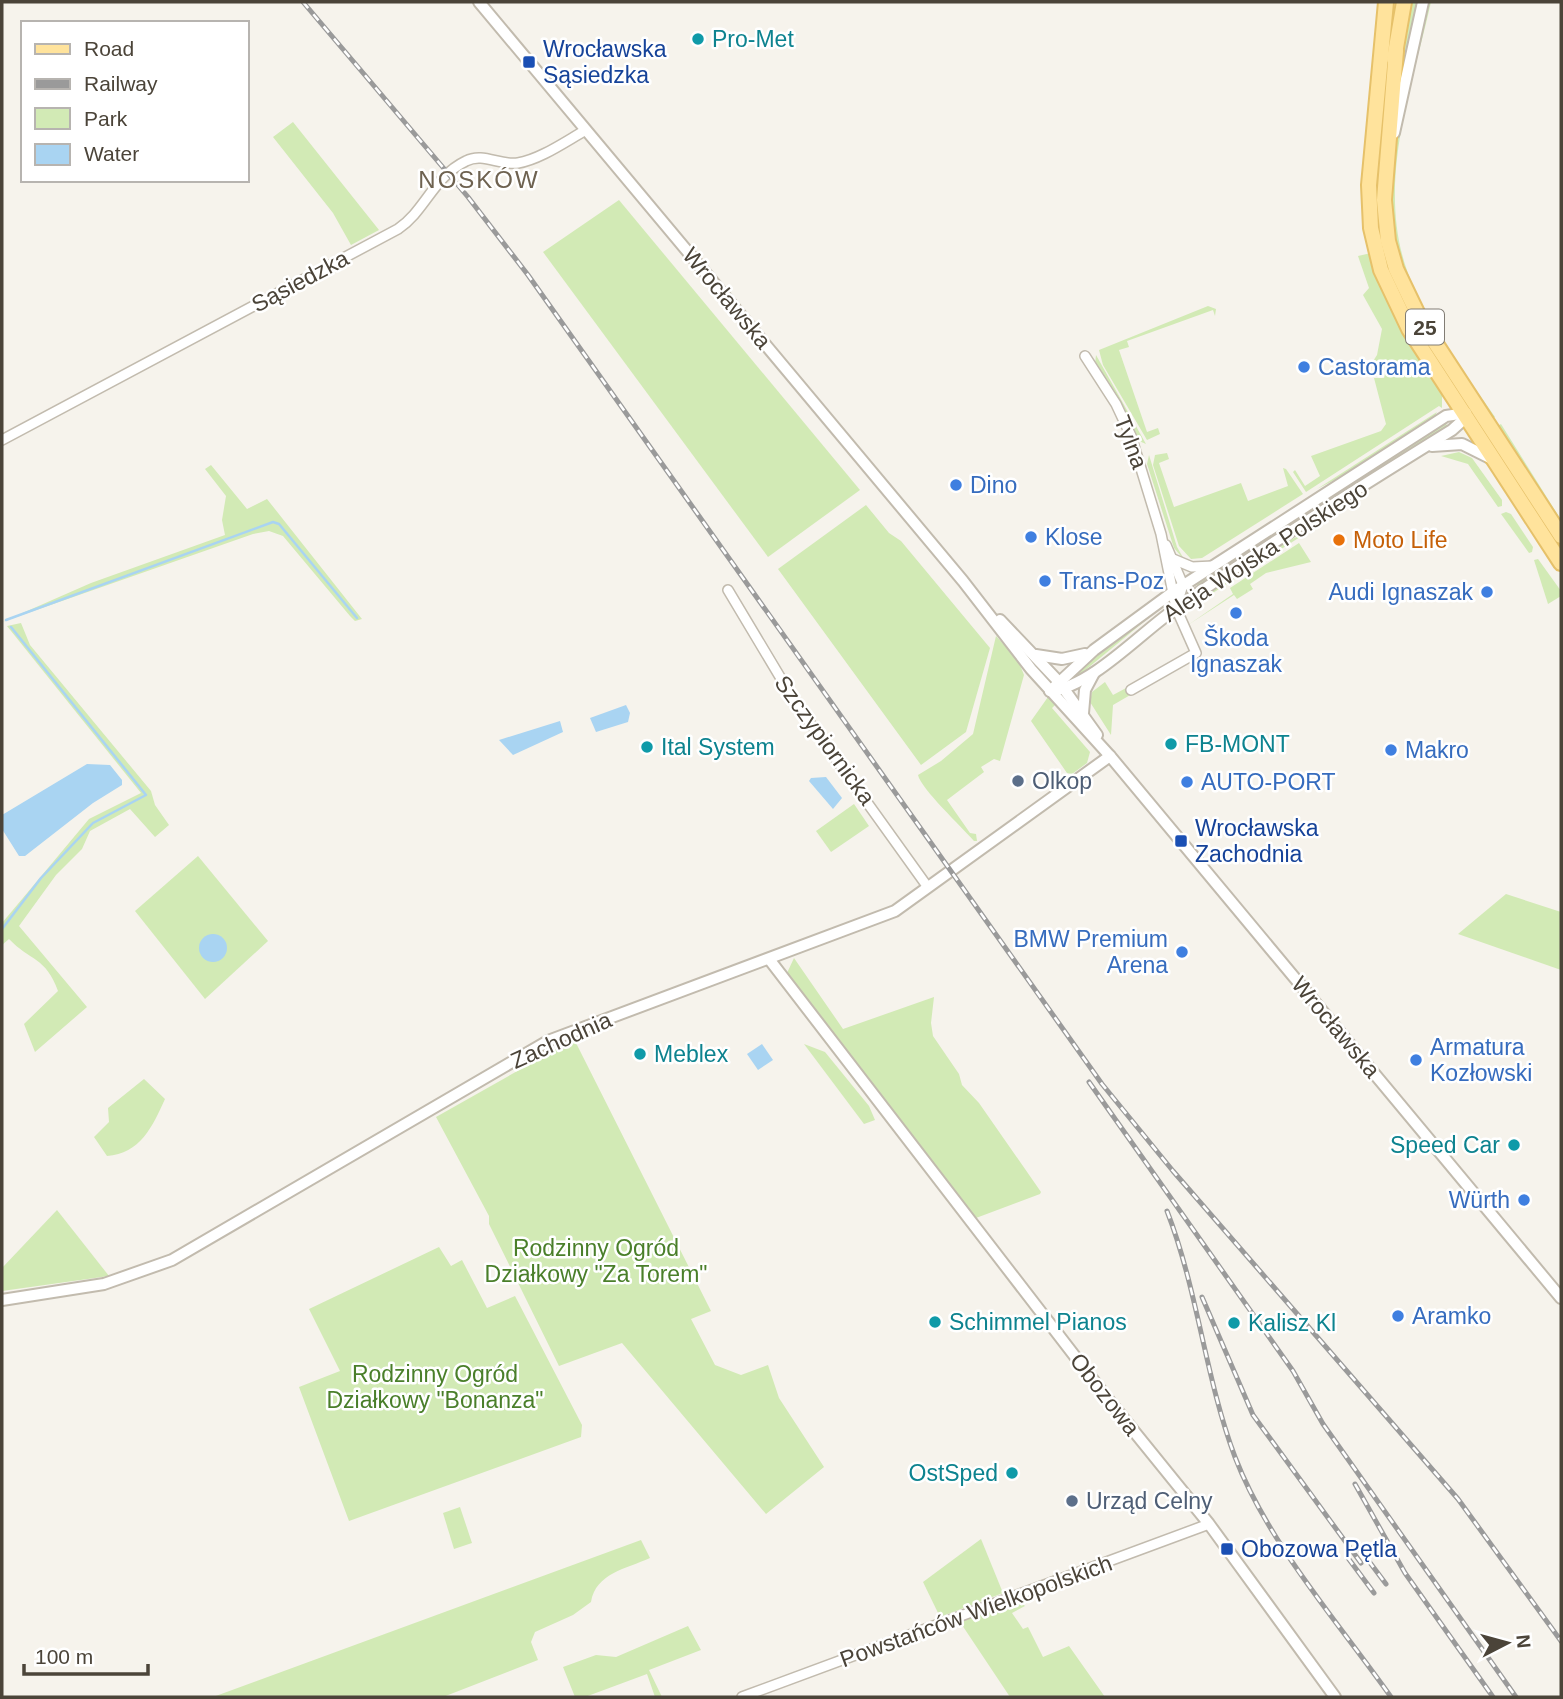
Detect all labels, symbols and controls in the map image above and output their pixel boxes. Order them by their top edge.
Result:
legend [21,21,248,182]
place label: Pro-Met [712,26,794,52]
marker: Pro-Met [690,31,706,47]
place label: Wrocławska Sąsiedzka [543,36,667,88]
text: Road [84,37,134,60]
marker: Wrocławska Sąsiedzka [521,54,537,70]
text: Railway [84,72,158,95]
text: Park [84,107,128,130]
text: Water [84,142,139,165]
district label: NOSKÓW [418,166,540,193]
street label: Wrocławska [677,242,777,354]
street label: Sąsiedzka [247,245,353,317]
road number: 25 [1406,310,1444,344]
place label: Castorama [1318,354,1431,380]
marker: Castorama [1296,359,1312,375]
street label: Tylna [1109,412,1153,473]
place label: Dino [970,472,1017,498]
street label: Aleja Wojska Polskiego [1158,475,1372,627]
marker: Dino [948,477,964,493]
place label: Klose [1045,524,1103,550]
place label: Moto Life [1353,527,1448,553]
marker: Klose [1023,529,1039,545]
marker: Moto Life [1331,532,1347,548]
place label: Trans-Poz [1059,568,1164,594]
marker: Trans-Poz [1037,573,1053,589]
place label: Audi Ignaszak [1329,579,1473,605]
marker: Audi Ignaszak [1479,584,1495,600]
marker: Škoda Ignaszak [1228,605,1244,621]
place label: Škoda Ignaszak [1190,624,1283,677]
street label: Szczypiornicka [769,670,881,810]
place label: FB-MONT [1185,731,1290,757]
place label: Ital System [661,734,775,760]
marker: FB-MONT [1163,736,1179,752]
place label: Makro [1405,737,1469,763]
marker: Ital System [639,739,655,755]
marker: Makro [1383,742,1399,758]
place label: Olkop [1032,768,1092,794]
place label: AUTO-PORT [1201,769,1336,795]
marker: Olkop [1010,773,1026,789]
marker: AUTO-PORT [1179,774,1195,790]
place label: Wrocławska Zachodnia [1195,815,1319,867]
marker: Wrocławska Zachodnia [1173,833,1189,849]
place label: BMW Premium Arena [1013,926,1168,978]
marker: BMW Premium Arena [1174,944,1190,960]
street label: Wrocławska [1286,971,1386,1083]
street label: Zachodnia [507,1006,616,1074]
place label: Armatura Kozłowski [1430,1034,1532,1086]
place label: Meblex [654,1041,729,1067]
marker: Meblex [632,1046,648,1062]
marker: Armatura Kozłowski [1408,1052,1424,1068]
place label: Speed Car [1390,1132,1500,1158]
marker: Speed Car [1506,1137,1522,1153]
place label: Würth [1449,1187,1510,1213]
marker: Würth [1516,1192,1532,1208]
park label: Rodzinny Ogród Działkowy "Za Torem" [485,1235,707,1287]
place label: Aramko [1412,1303,1491,1329]
marker: Aramko [1390,1308,1406,1324]
place label: Schimmel Pianos [949,1309,1127,1335]
place label: Kalisz Kl [1248,1310,1336,1336]
marker: Schimmel Pianos [927,1314,943,1330]
marker: Kalisz Kl [1226,1315,1242,1331]
street label: Obozowa [1065,1348,1145,1440]
park label: Rodzinny Ogród Działkowy "Bonanza" [326,1361,544,1413]
place label: OstSped [909,1460,998,1486]
marker: OstSped [1004,1465,1020,1481]
place label: Urząd Celny [1086,1488,1213,1514]
marker: Urząd Celny [1064,1493,1080,1509]
place label: Obozowa Pętla [1241,1536,1397,1562]
marker: Obozowa Pętla [1219,1541,1235,1557]
street label: Powstańców Wielkopolskich [836,1550,1116,1672]
north arrow [1472,1608,1542,1678]
scale bar [24,1632,149,1676]
text: N [1512,1633,1535,1649]
text: 100 m [35,1645,93,1668]

